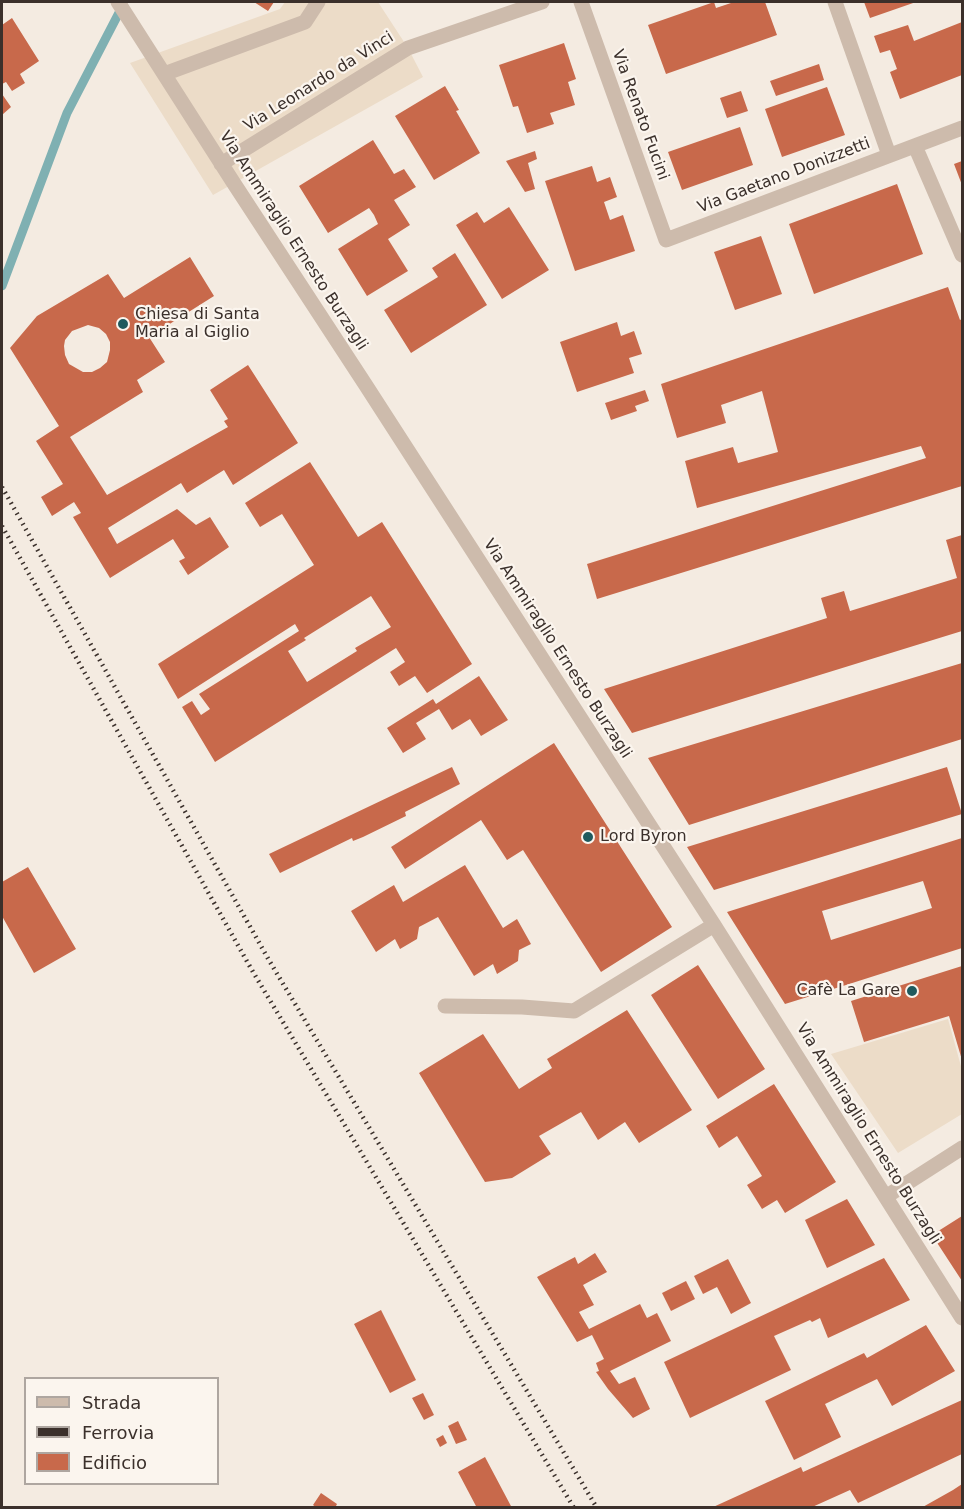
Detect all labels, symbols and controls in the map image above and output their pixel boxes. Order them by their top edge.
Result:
street label: Via Leonardo da Vinci [241,28,397,136]
street label: Via Renato Fucini [607,47,673,183]
street label: Via Ammiraglio Ernesto Burzagli [215,128,371,354]
street label: Via Gaetano Donizzetti [695,134,873,218]
place label: Chiesa di Santa Maria al Giglio [135,305,260,343]
marker: Chiesa di Santa Maria al Giglio [116,317,130,331]
street label: Via Ammiraglio Ernesto Burzagli [479,536,635,762]
place label: Lord Byron [600,827,687,847]
marker: Lord Byron [581,830,595,844]
place label: Cafè La Gare [796,981,900,1001]
marker: Cafè La Gare [905,984,919,998]
street label: Via Ammiraglio Ernesto Burzagli [792,1020,944,1248]
legend [24,1377,219,1485]
text: Strada [82,1392,141,1413]
text: Ferrovia [82,1422,154,1443]
text: Edificio [82,1452,147,1473]

